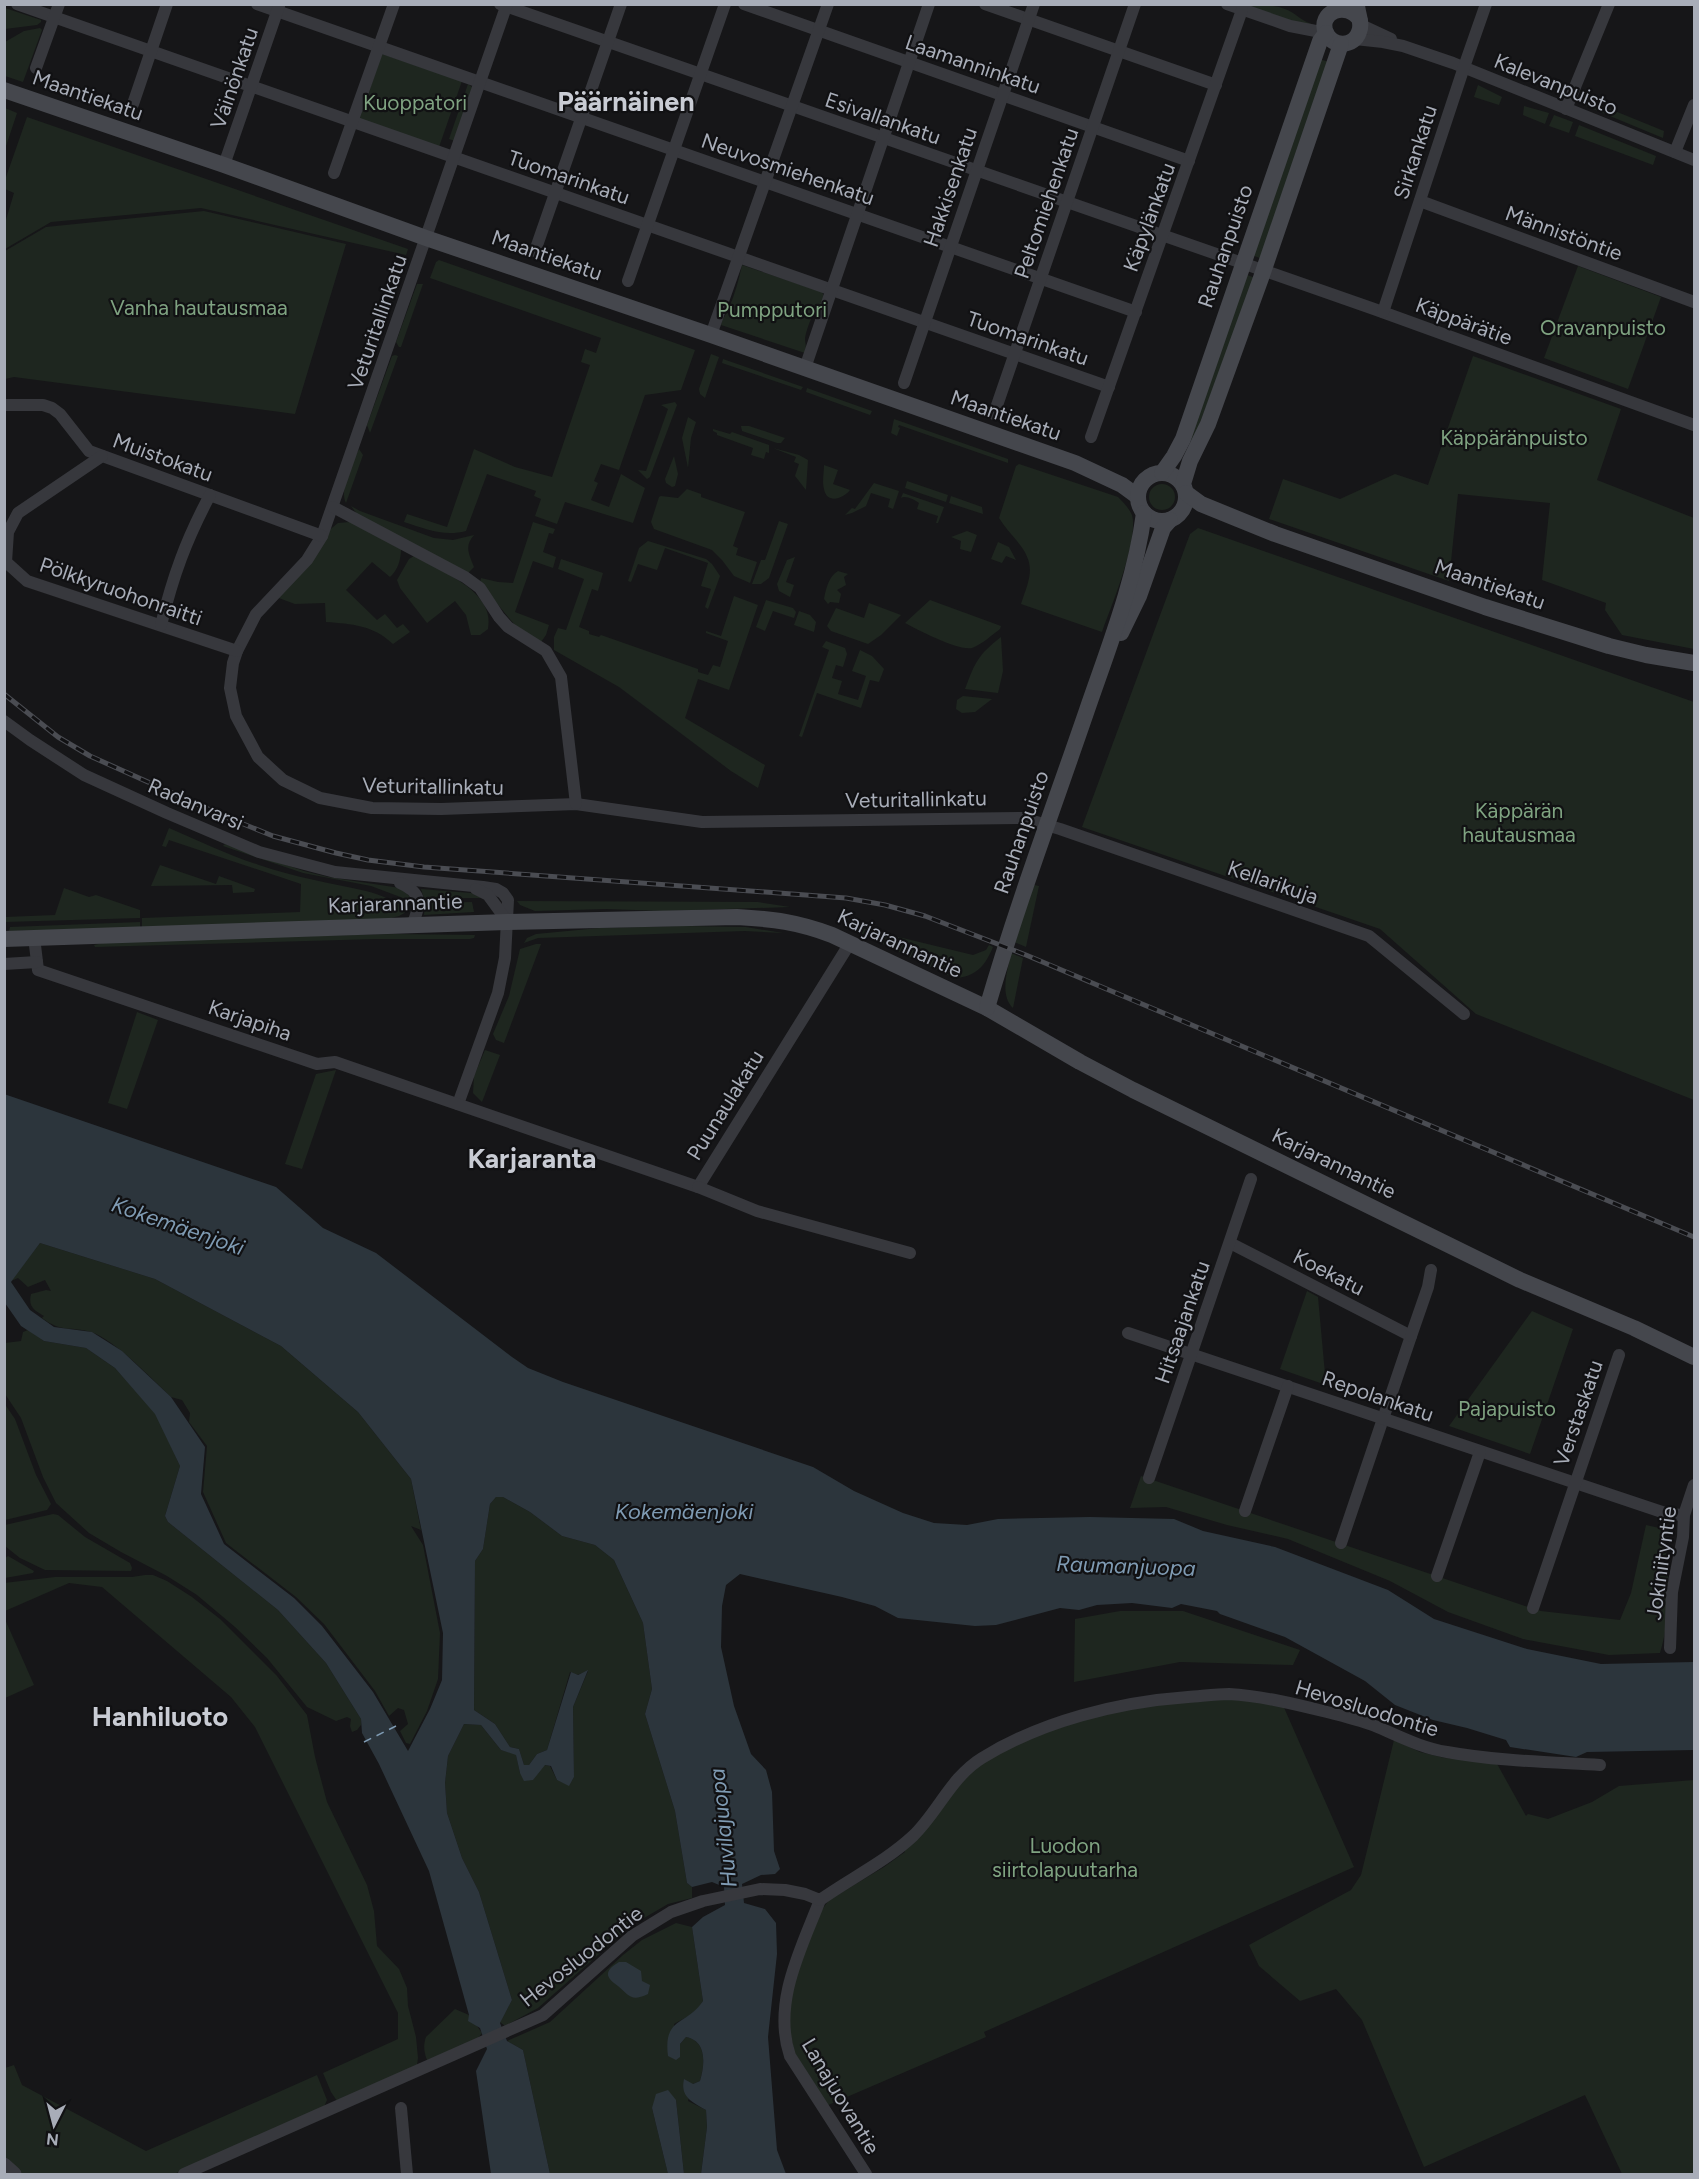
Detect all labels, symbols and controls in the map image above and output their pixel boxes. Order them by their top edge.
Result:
street label: Väinönkatu [205,24,263,132]
street label: Laamanninkatu [902,29,1044,99]
street label: Kalevanpuisto [1491,48,1621,120]
street label: Maantiekatu [29,64,147,126]
district label: Päärnäinen [557,85,695,118]
street label: Esivallankatu [822,87,944,149]
park label: Kuoppatori [363,90,467,115]
street label: Sirkankatu [1388,102,1442,202]
street label: Hakkisenkatu [918,124,982,250]
street label: Peltomiehenkatu [1009,124,1083,282]
street label: Neuvosmiehenkatu [698,128,878,210]
street label: Tuomarinkatu [505,144,633,210]
street label: Käpylänkatu [1118,159,1180,275]
street label: Rauhanpuisto [1192,181,1258,311]
street label: Männistöntie [1502,200,1626,266]
street label: Maantiekatu [488,224,606,286]
street label: Veturitallinkatu [342,251,412,393]
street label: Käppärätie [1412,292,1516,350]
park label: Vanha hautausmaa [110,295,288,320]
park label: Pumpputori [717,297,827,322]
street label: Tuomarinkatu [964,305,1092,371]
park label: Oravanpuisto [1540,315,1666,340]
street label: Maantiekatu [947,384,1065,446]
park label: Käppäränpuisto [1440,425,1588,450]
street label: Muistokatu [110,427,216,487]
street label: Pölkkyruohonraitti [36,551,206,631]
street label: Maantiekatu [1431,553,1549,615]
street label: Rauhanpuisto [988,767,1054,897]
street label: Veturitallinkatu [362,772,504,800]
street label: Radanvarsi [144,773,248,835]
street label: Veturitallinkatu [845,785,987,813]
park label: Käppärän hautausmaa [1462,798,1576,847]
street label: Kellarikuja [1224,855,1322,909]
street label: Karjarannantie [327,888,463,918]
street label: Karjarannantie [834,903,966,983]
street label: Karjapiha [205,994,295,1046]
street label: Puunaulakatu [681,1045,769,1165]
street label: Karjarannantie [1268,1122,1400,1204]
district label: Karjaranta [467,1142,597,1175]
water label: Kokemäenjoki [108,1191,249,1262]
street label: Koekatu [1289,1243,1369,1301]
street label: Hitsaajankatu [1149,1257,1215,1387]
street label: Verstaskatu [1548,1357,1608,1469]
street label: Repolankatu [1319,1365,1437,1427]
park label: Pajapuisto [1458,1396,1556,1421]
water label: Kokemäenjoki [615,1498,754,1525]
street label: Jokiniityntie [1641,1505,1681,1621]
water label: Raumanjuopa [1056,1550,1196,1582]
street label: Hevosluodontie [1292,1674,1442,1742]
district label: Hanhiluoto [92,1700,228,1733]
water label: Huvilajuopa [703,1767,743,1889]
park label: Luodon siirtolapuutarha [992,1833,1138,1882]
street label: Hevosluodontie [515,1900,647,2012]
street label: Lanajuovantie [797,2034,885,2158]
north arrow [24,2095,84,2155]
text: N [45,2129,60,2150]

